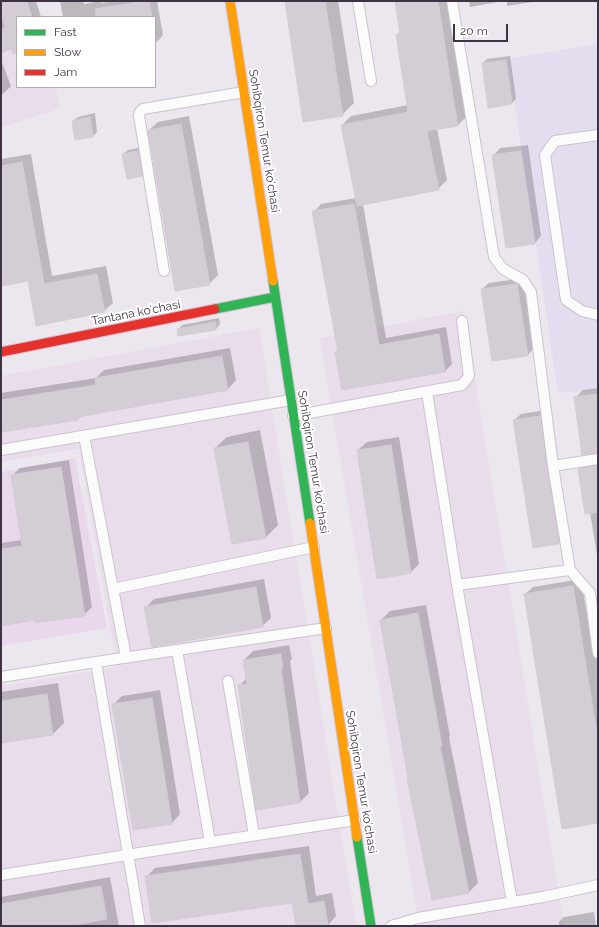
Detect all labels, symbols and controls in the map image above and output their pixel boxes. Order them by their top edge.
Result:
legend [16,16,156,88]
scale bar [455,16,510,42]
text: 20 m [460,24,488,38]
text: Fast [54,25,77,39]
text: Slow [54,45,81,59]
text: Jam [54,65,77,79]
street label: Sohibqiron Temur koʻchasi [246,68,282,214]
street label: Tantana koʻchasi [90,297,182,329]
street label: Sohibqiron Temur koʻchasi [295,389,331,535]
street label: Sohibqiron Temur koʻchasi [343,709,379,855]

